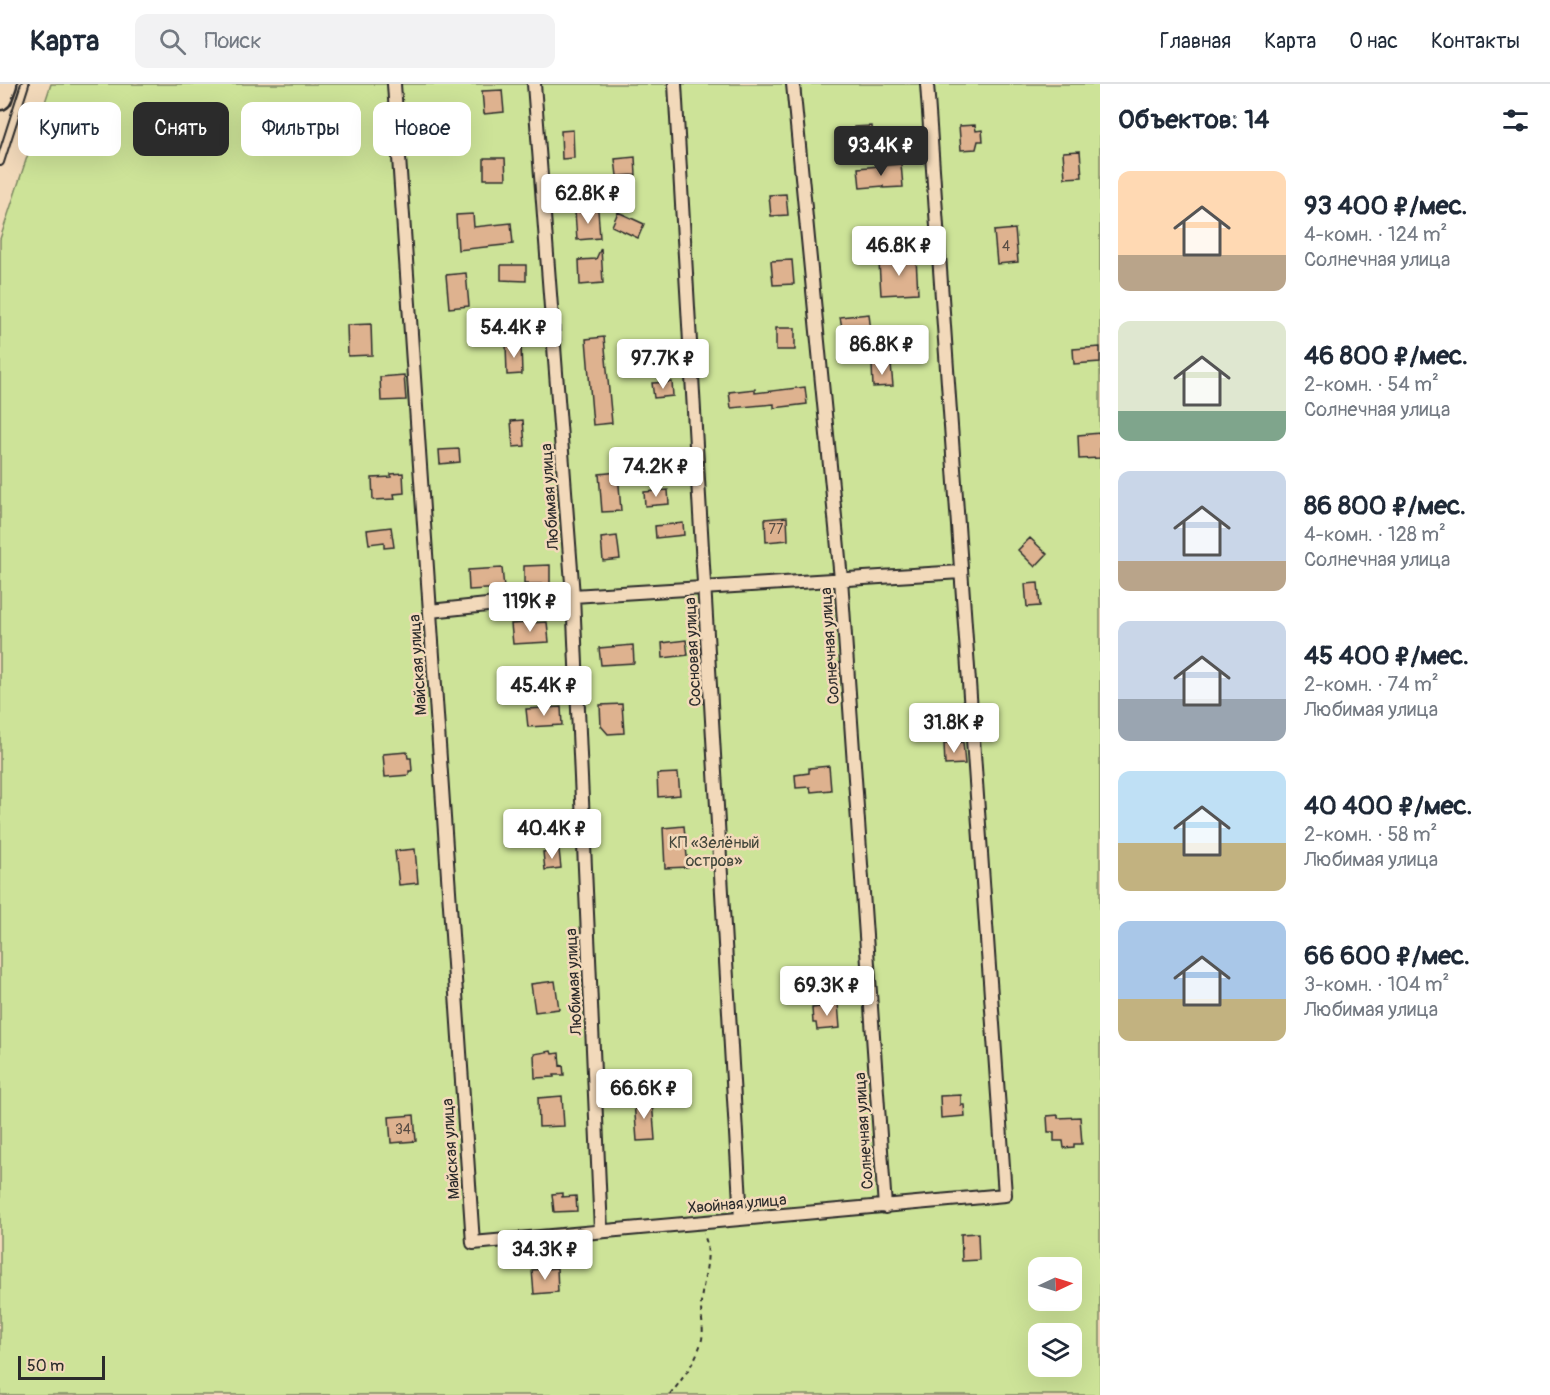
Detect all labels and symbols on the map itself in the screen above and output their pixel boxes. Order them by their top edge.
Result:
pin: 93.4K ₽ [826,126,936,177]
pin: 62.8K ₽ [533,174,643,225]
pin: 46.8K ₽ [844,226,954,277]
house number: 4 [1002,238,1010,255]
pin: 54.4K ₽ [459,308,569,359]
pin: 86.8K ₽ [827,325,937,376]
pin: 97.7K ₽ [608,339,718,390]
street label: Любимая улица [536,443,564,552]
pin: 74.2K ₽ [601,447,711,498]
house number: 77 [769,521,784,538]
pin: 119K ₽ [481,582,579,633]
street label: Солнечная улица [816,587,844,705]
street label: Сосновая улица [680,597,706,707]
street label: Майская улица [404,614,432,716]
pin: 45.4K ₽ [489,666,599,717]
pin: 31.8K ₽ [899,703,1009,754]
pin: 40.4K ₽ [497,809,607,860]
park label: КП «Зелёный остров» [669,833,759,871]
street label: Любимая улица [561,928,587,1037]
pin: 69.3K ₽ [772,966,882,1017]
pin: 66.6K ₽ [589,1069,699,1120]
street label: Солнечная улица [850,1072,878,1190]
street label: Майская улица [437,1098,465,1200]
house number: 34 [395,1121,411,1138]
street label: Хвойная улица [687,1190,787,1218]
pin: 34.3K ₽ [490,1230,600,1281]
north arrow [1028,1257,1082,1311]
scale bar [18,1353,105,1380]

